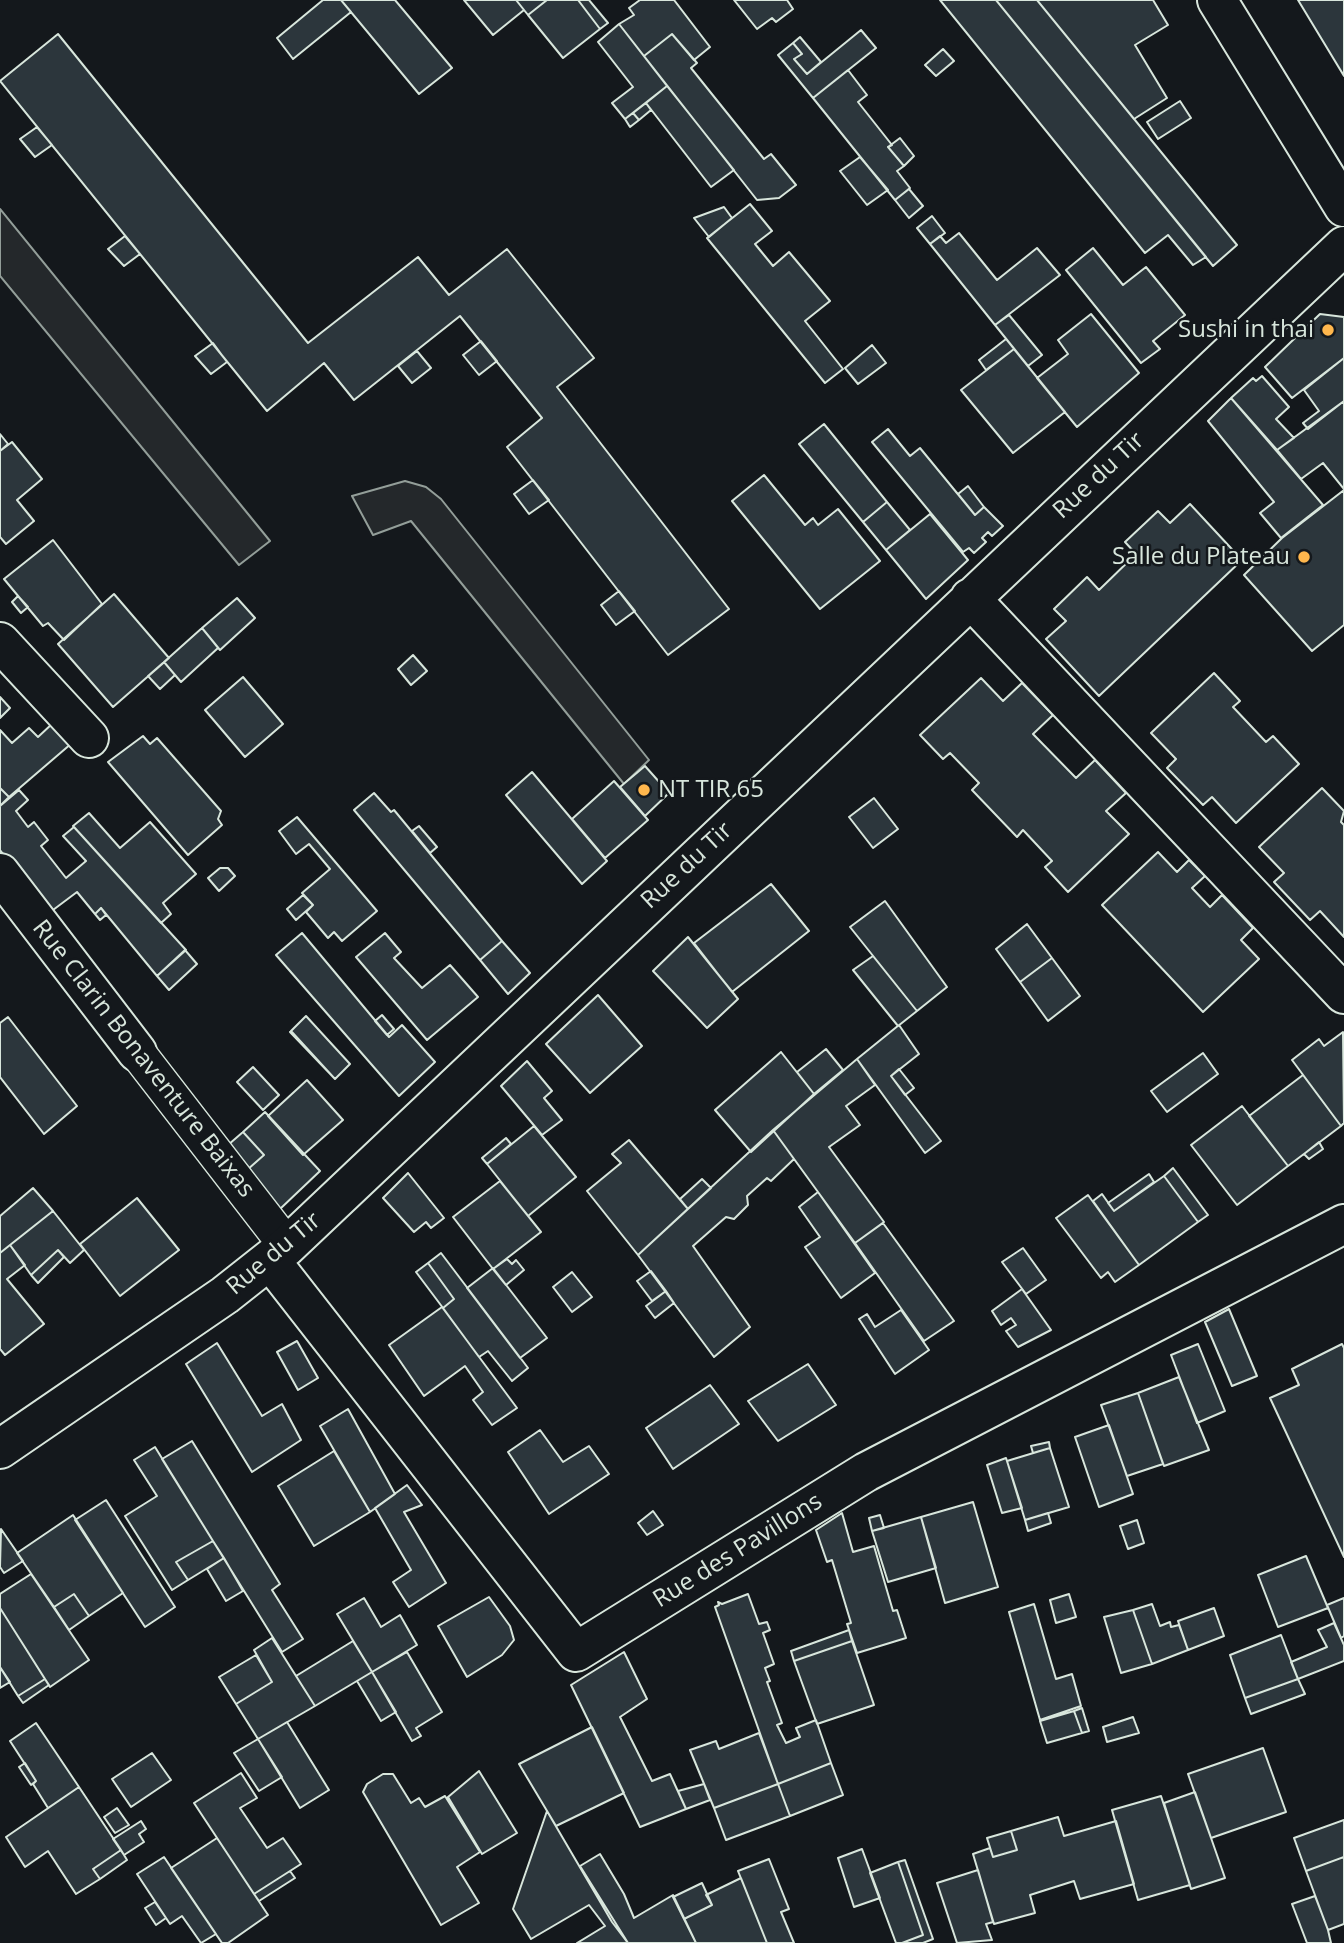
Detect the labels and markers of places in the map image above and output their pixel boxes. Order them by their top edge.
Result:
place label: Sushi in thai [1178,316,1314,344]
marker: Sushi in thai [1320,322,1336,338]
place label: Salle du Plateau [1112,543,1290,571]
marker: Salle du Plateau [1296,549,1312,565]
place label: NT TIR 65 [658,776,764,804]
marker: NT TIR 65 [636,782,652,798]

